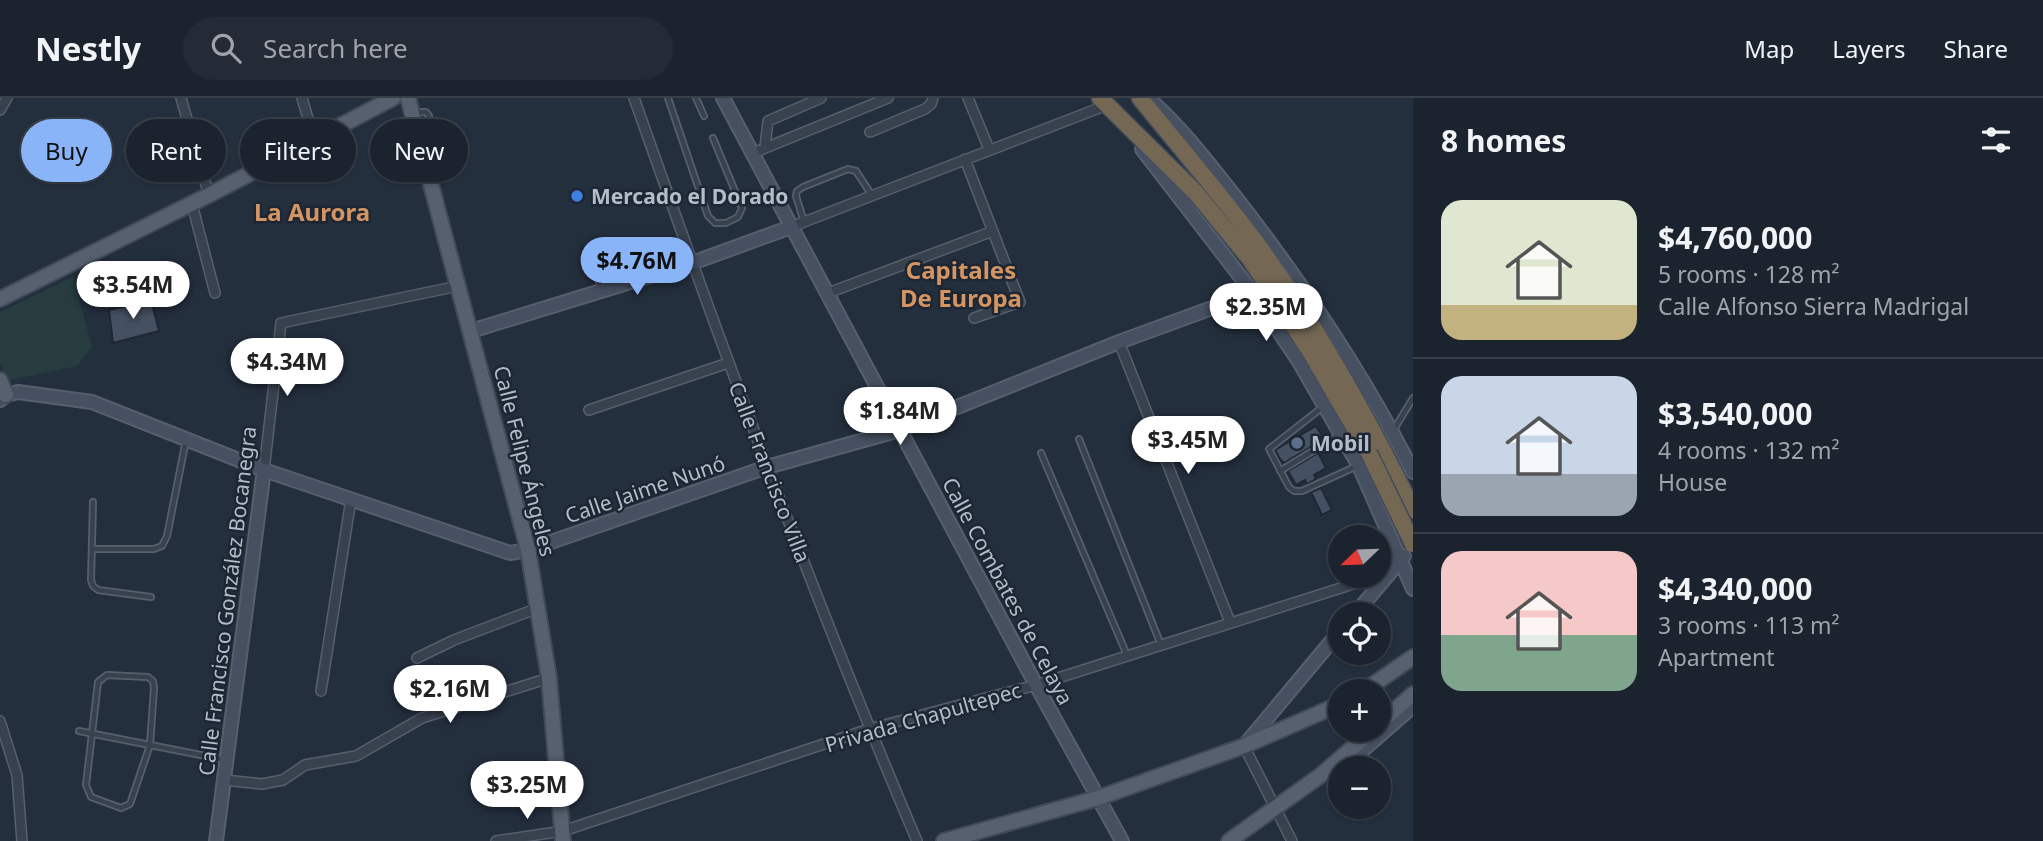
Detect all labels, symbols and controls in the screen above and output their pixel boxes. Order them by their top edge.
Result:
search box [183,17,673,80]
text: Nestly [35,26,141,71]
icon: search [207,29,245,67]
text: Search here [263,30,408,66]
text: Map [1744,32,1794,65]
text: Layers [1832,32,1906,65]
text: Share [1944,32,2008,65]
chip: Buy [21,119,112,182]
chip: Rent [126,119,226,182]
chip: Filters [240,119,356,182]
chip: New [370,119,468,182]
text: 8 homes [1441,120,1566,161]
icon: filters [1977,121,2015,159]
place label: Mercado el Dorado [591,182,788,210]
marker: Mercado el Dorado [569,188,585,204]
district label: La Aurora [254,195,370,228]
text: $4,760,000 [1658,217,1812,258]
icon: home [1497,228,1581,312]
pin: $4.76M [580,238,694,297]
text: $4.76M [597,244,677,276]
district label: Capitales De Europa [900,253,1022,314]
text: 5 rooms · 128 m² [1658,258,1840,290]
pin: $3.54M [76,262,190,321]
text: $3.54M [93,268,173,300]
pin: $2.35M [1209,284,1323,343]
text: $2.35M [1226,290,1306,322]
text: Calle Alfonso Sierra Madrigal [1658,290,1969,322]
pin: $4.34M [230,338,344,398]
text: $4.34M [247,345,327,377]
street label: Calle Felipe Ángeles [488,363,562,559]
street label: Calle Francisco Villa [723,378,817,566]
pin: $1.84M [843,388,957,447]
text: $3,540,000 [1658,393,1812,434]
text: $1.84M [860,394,940,426]
icon: home [1497,404,1581,488]
pin: $3.45M [1131,416,1245,476]
text: $3.45M [1148,423,1228,455]
street label: Calle Francisco González Bocanegra [192,425,262,777]
place label: Mobil [1311,429,1370,457]
text: 4 rooms · 132 m² [1658,434,1840,466]
marker: Mobil [1289,435,1305,451]
street label: Calle Jaime Nunó [561,448,729,530]
text: House [1658,466,1727,498]
street label: Calle Combates de Celaya [936,473,1080,709]
north arrow [1328,525,1391,588]
map controls [1328,525,1391,819]
text: $4,340,000 [1658,568,1812,609]
icon: home [1497,579,1581,663]
button: locate [1328,602,1391,665]
text: 3 rooms · 113 m² [1658,609,1840,641]
text: Apartment [1658,641,1775,673]
pin: $2.16M [393,666,507,725]
text: $2.16M [410,672,490,704]
street label: Privada Chapultepec [822,676,1024,758]
button: + [1328,679,1391,742]
button: − [1328,756,1391,819]
pin: $3.25M [470,762,584,821]
text: $3.25M [487,768,567,800]

